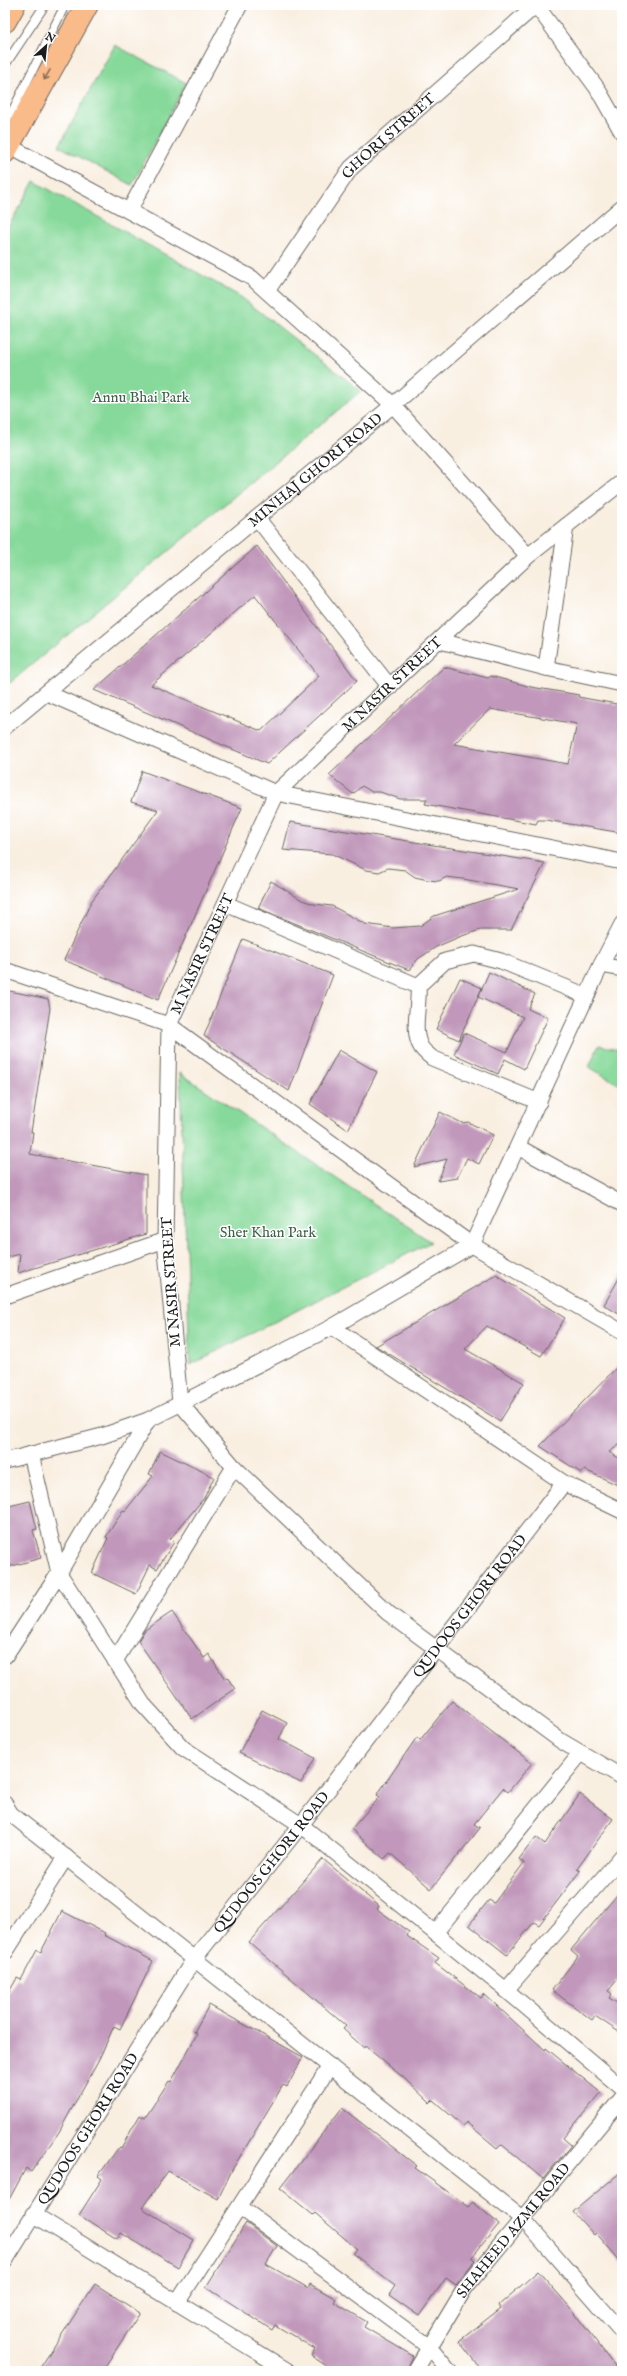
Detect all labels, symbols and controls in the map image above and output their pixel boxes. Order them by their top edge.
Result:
north arrow [26,26,66,66]
text: N [42,29,58,47]
one-way arrow [43,69,51,81]
street label: GHORI STREET [337,89,439,182]
park label: Annu Bhai Park [91,388,191,407]
street label: MINHAJ GHORI ROAD [244,408,386,531]
street label: M NASIR STREET [338,632,446,736]
street label: M NASIR STREET [166,891,238,1017]
street label: M NASIR STREET [157,1216,185,1348]
park label: Sher Khan Park [220,1223,317,1242]
street label: QUDOOS GHORI ROAD [408,1530,531,1682]
street label: QUDOOS GHORI ROAD [209,1787,333,1937]
street label: QUDOOS GHORI ROAD [33,2049,143,2208]
street label: SHAHEED AZMI ROAD [452,2159,574,2301]

